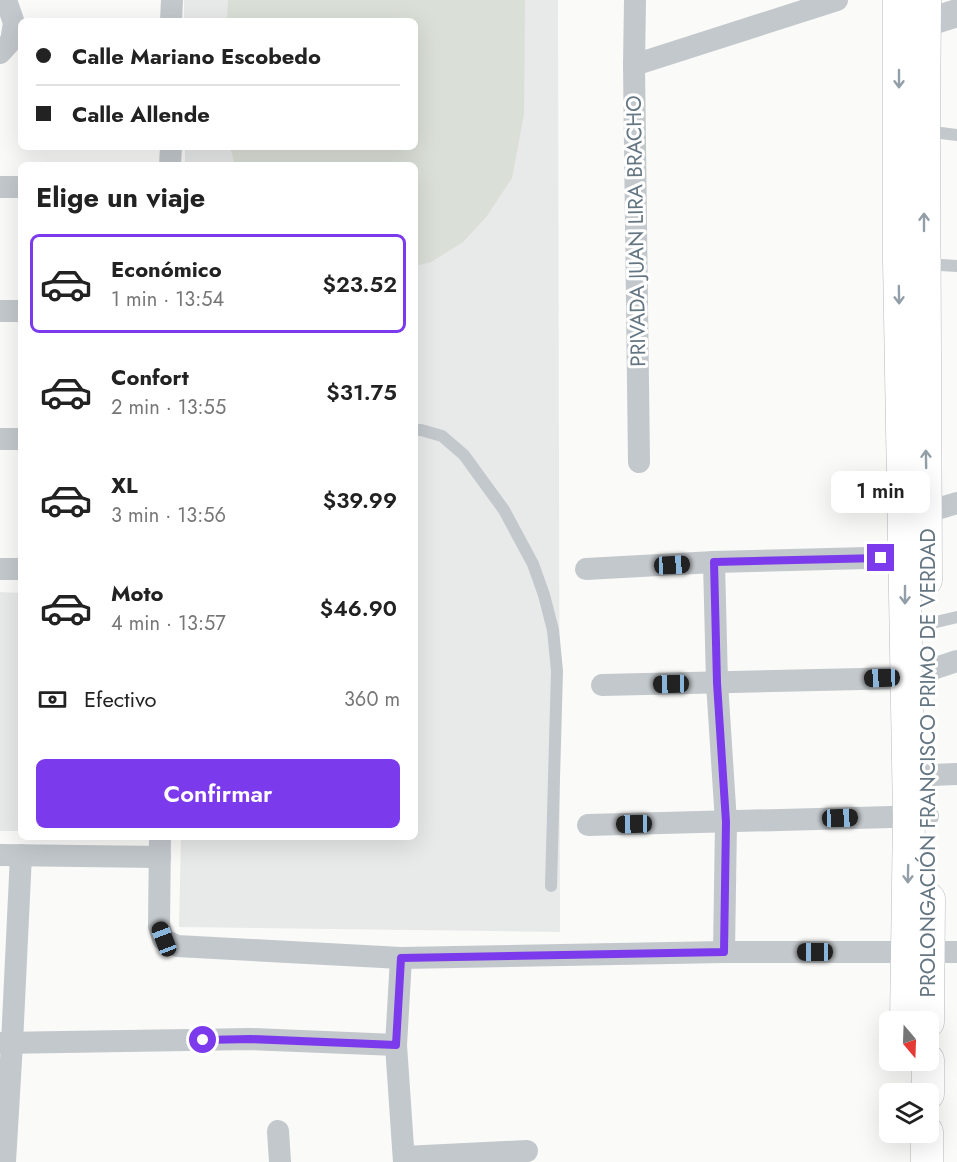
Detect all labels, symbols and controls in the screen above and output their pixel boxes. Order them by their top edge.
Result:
text: Calle Mariano Escobedo [72,40,321,72]
one-way arrow [893,69,905,89]
street label: PRIVADA JUAN LIRA BRACHO [619,95,653,367]
text: Calle Allende [72,98,210,130]
text: Elige un viaje [36,178,205,217]
one-way arrow [918,213,930,233]
text: Económico [111,253,222,285]
icon: car [39,257,93,311]
text: $23.52 [323,268,397,300]
text: 1 min · 13:54 [111,285,224,314]
one-way arrow [894,285,905,305]
text: Confort [111,361,189,393]
icon: car [39,365,93,419]
text: $31.75 [326,376,397,408]
text: 2 min · 13:55 [111,393,226,422]
one-way arrow [920,450,932,470]
text: XL [111,469,138,501]
callout: 1 min [832,471,930,513]
icon: car [39,473,93,527]
text: 1 min [856,477,905,506]
text: $39.99 [323,484,397,516]
text: 3 min · 13:56 [111,501,226,530]
street label: PROLONGACIÓN FRANCISCO PRIMO DE VERDAD [913,528,943,998]
route end [867,544,894,571]
car [654,555,690,575]
text: Moto [111,577,164,609]
icon: car [39,581,93,635]
one-way arrow [899,585,911,605]
text: $46.90 [320,592,397,624]
text: 4 min · 13:57 [111,609,226,638]
car [864,668,900,688]
car [653,675,689,693]
icon: cash [36,683,69,716]
text: Efectivo [84,683,157,715]
text: 360 m [344,685,400,714]
button: Confirmar [36,759,400,828]
car [822,808,858,828]
car [616,815,652,833]
one-way arrow [902,864,914,884]
car [149,919,179,959]
car [797,943,833,961]
north arrow [879,1011,939,1071]
map controls [879,1011,939,1143]
route start [189,1026,216,1053]
button: layers [879,1083,939,1143]

